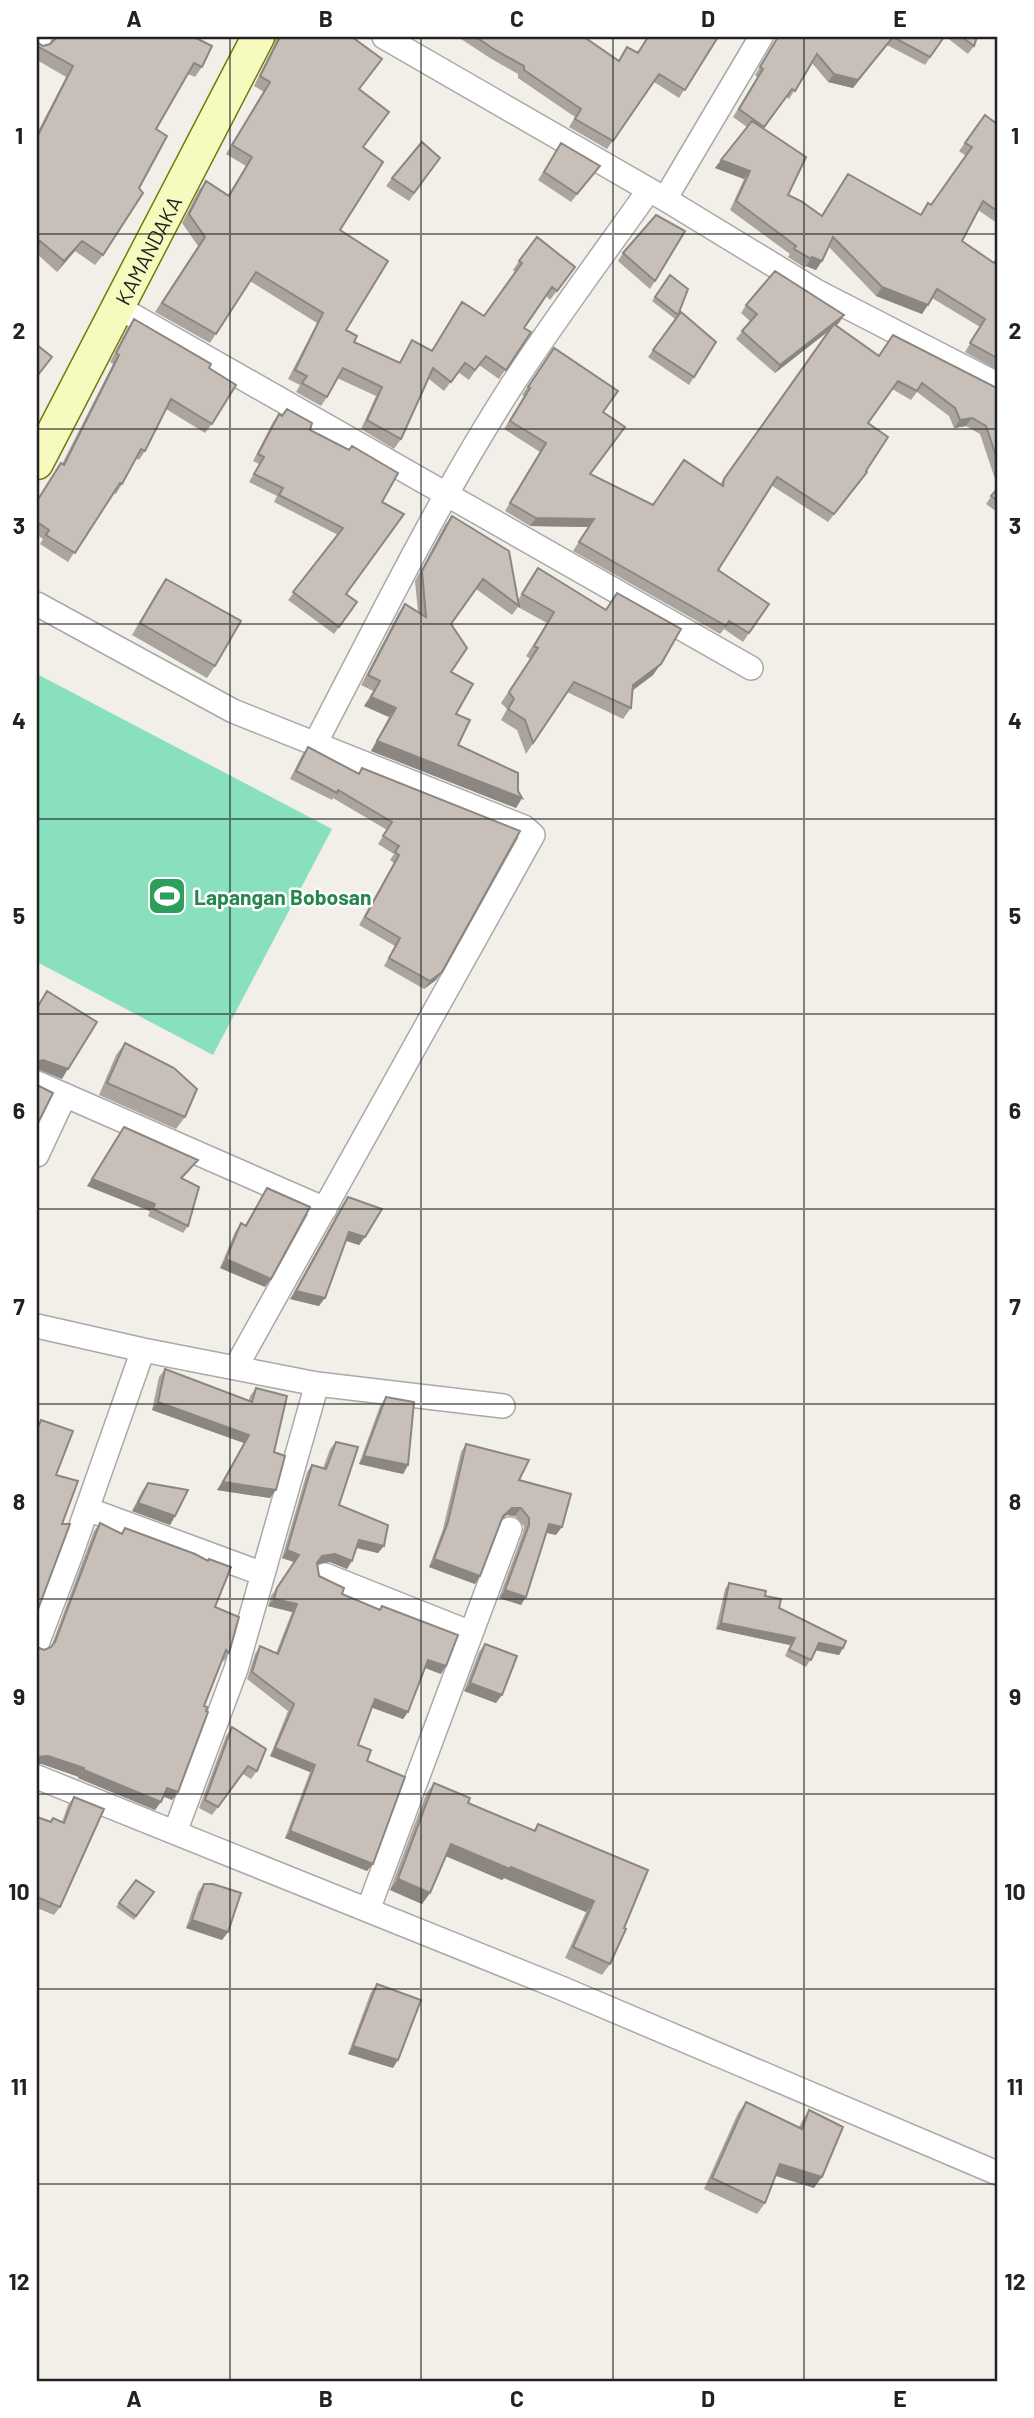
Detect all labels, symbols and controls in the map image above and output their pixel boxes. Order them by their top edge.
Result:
text: A [126,4,142,32]
text: B [319,4,333,32]
text: C [510,4,524,32]
text: D [701,4,715,32]
text: E [893,4,907,32]
text: 1 [15,121,23,149]
text: 1 [1011,121,1019,149]
street label: KAMANDAKA [109,191,186,309]
text: 2 [13,316,25,344]
text: 2 [1009,316,1021,344]
text: 3 [13,511,25,539]
text: 3 [1009,511,1021,539]
text: 4 [12,706,26,734]
text: 4 [1008,706,1022,734]
sports icon: Lapangan Bobosan [146,875,188,917]
place label: Lapangan Bobosan [194,884,371,909]
text: 5 [13,901,25,929]
text: 5 [1009,901,1021,929]
text: 6 [13,1096,25,1124]
text: 6 [1009,1096,1021,1124]
text: 7 [13,1292,25,1320]
text: 7 [1009,1292,1021,1320]
text: 8 [13,1487,25,1515]
text: 8 [1009,1487,1021,1515]
text: 9 [13,1682,25,1710]
text: 9 [1009,1682,1021,1710]
text: 10 [8,1877,30,1905]
text: 10 [1004,1877,1026,1905]
text: 11 [11,2072,27,2100]
text: 11 [1007,2072,1023,2100]
text: 12 [8,2267,30,2295]
text: 12 [1004,2267,1026,2295]
text: A [126,2384,142,2412]
text: B [319,2384,333,2412]
text: C [510,2384,524,2412]
text: D [701,2384,715,2412]
text: E [893,2384,907,2412]

